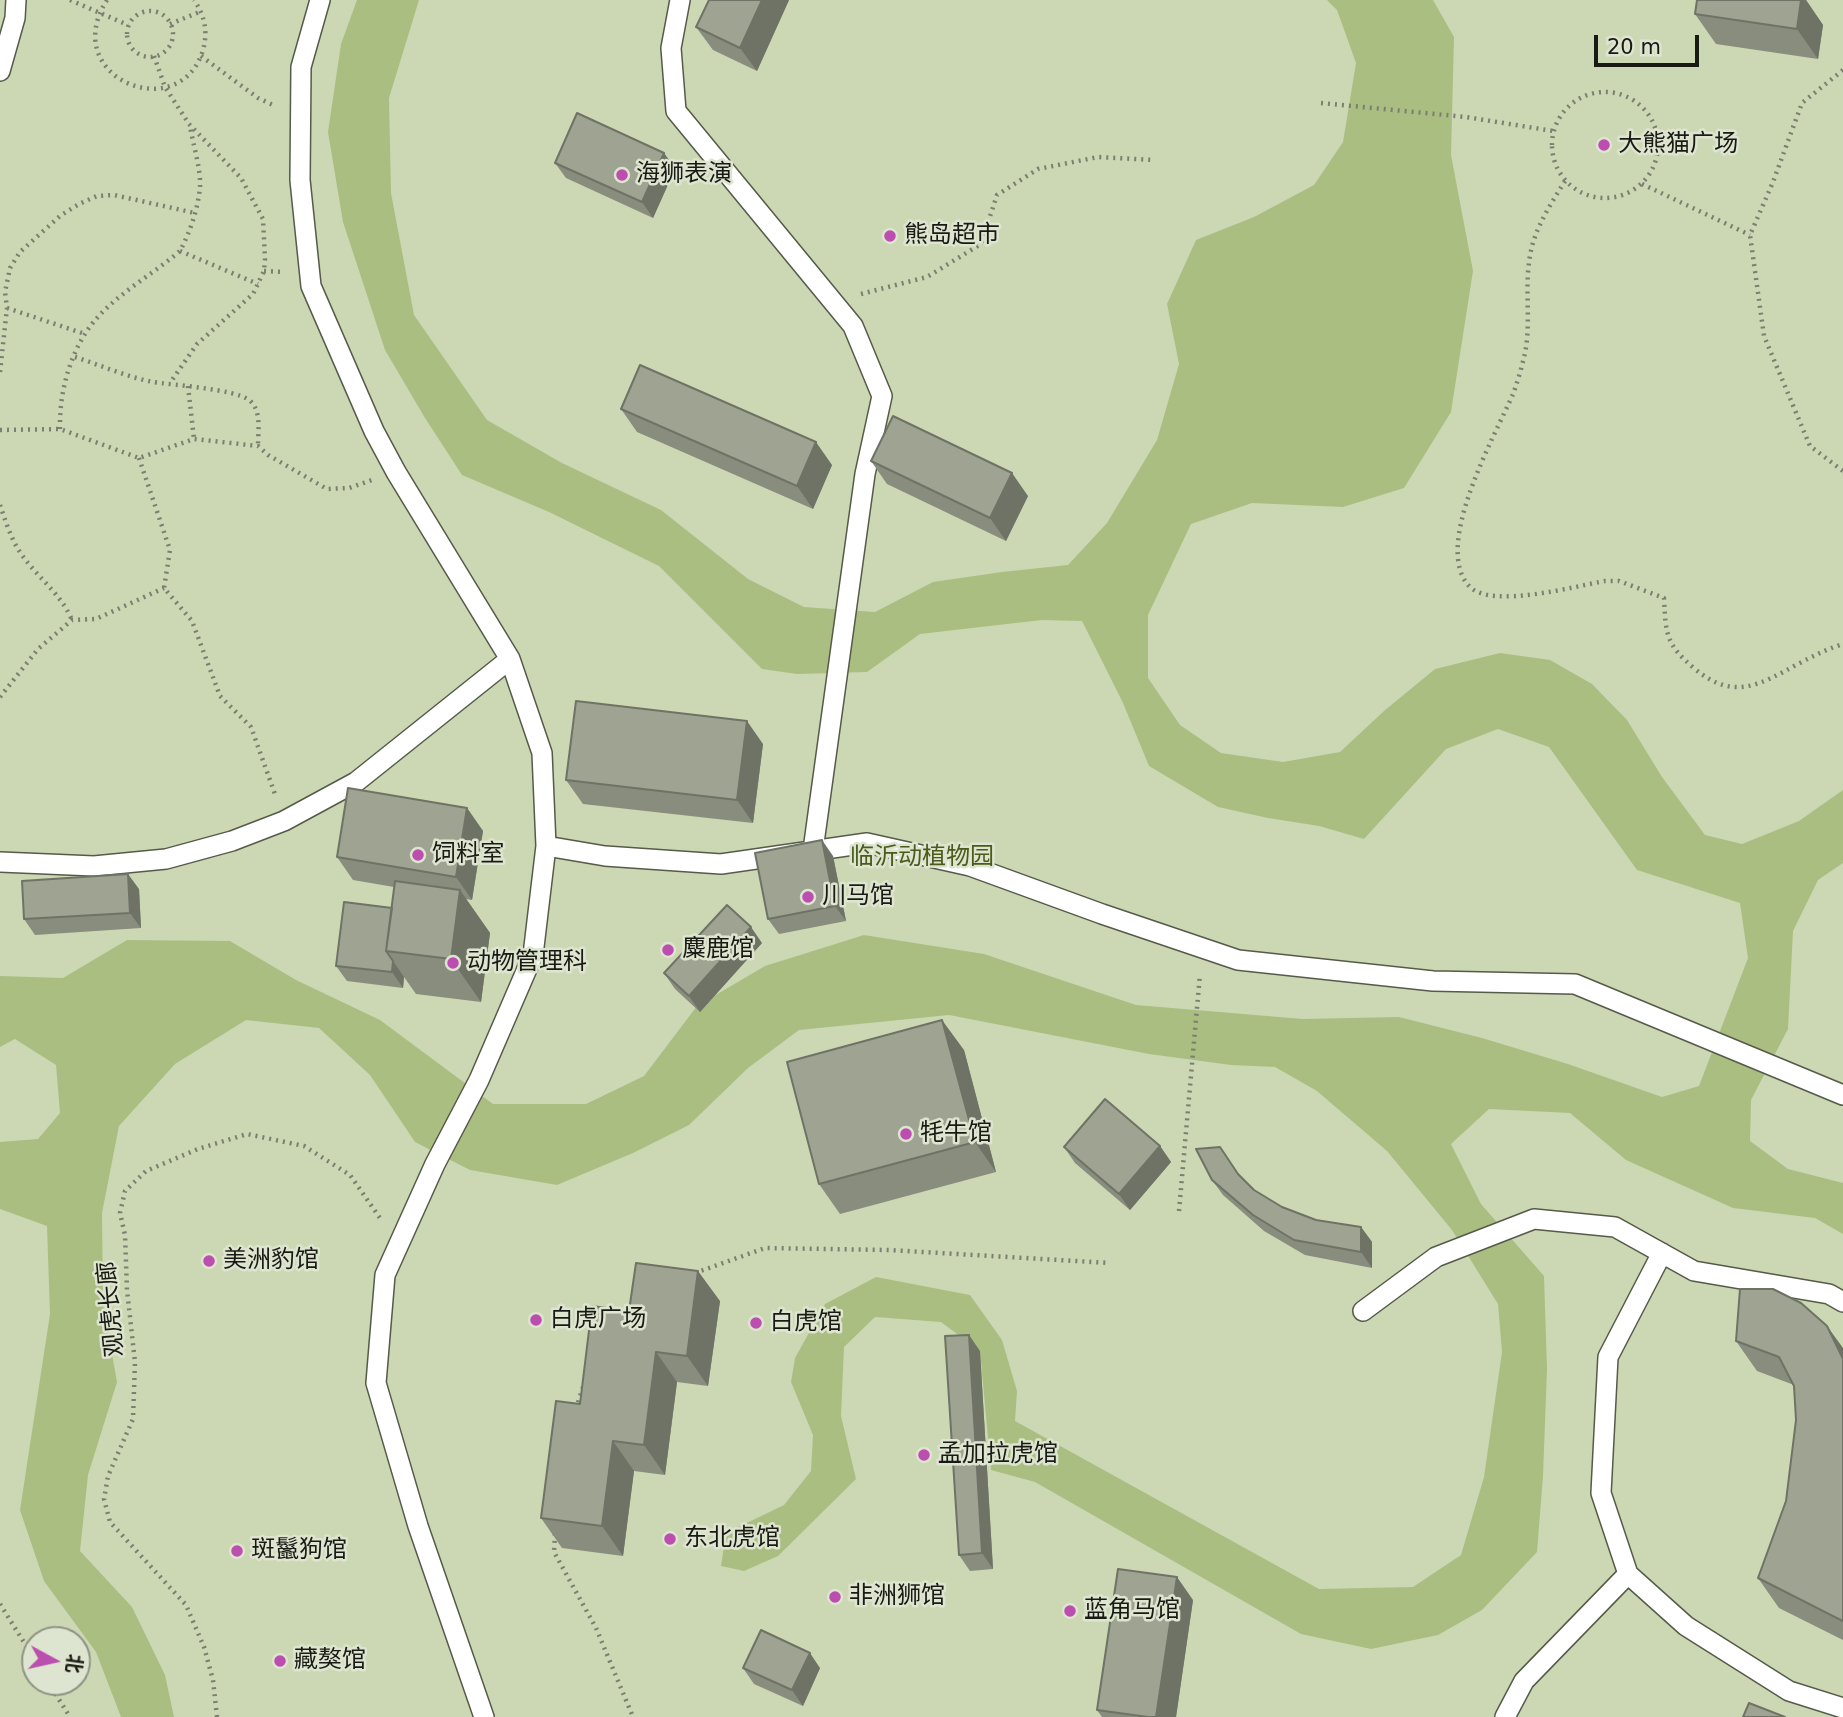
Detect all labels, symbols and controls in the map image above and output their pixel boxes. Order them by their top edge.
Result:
scale bar [1598,21,1703,65]
text: 20 m [1607,35,1661,59]
place label: 大熊猫广场 [1618,131,1738,159]
marker: 大熊猫广场 [1596,137,1612,153]
place label: 海狮表演 [636,161,732,189]
marker: 海狮表演 [614,167,630,183]
place label: 熊岛超市 [904,222,1000,250]
marker: 熊岛超市 [882,228,898,244]
place label: 饲料室 [432,841,504,869]
park label: 临沂动植物园 [850,844,994,872]
marker: 饲料室 [410,847,426,863]
place label: 川马馆 [822,883,894,911]
marker: 川马馆 [800,889,816,905]
place label: 麋鹿馆 [682,936,754,964]
marker: 麋鹿馆 [660,942,676,958]
place label: 动物管理科 [467,949,587,977]
marker: 动物管理科 [445,955,461,971]
place label: 牦牛馆 [920,1120,992,1148]
marker: 牦牛馆 [898,1126,914,1142]
place label: 美洲豹馆 [223,1247,319,1275]
marker: 美洲豹馆 [201,1253,217,1269]
street label: 观虎长廊 [93,1260,131,1358]
place label: 白虎广场 [550,1306,646,1334]
place label: 白虎馆 [770,1309,842,1337]
marker: 白虎广场 [528,1312,544,1328]
marker: 白虎馆 [748,1315,764,1331]
place label: 孟加拉虎馆 [938,1441,1058,1469]
marker: 孟加拉虎馆 [916,1447,932,1463]
place label: 东北虎馆 [684,1525,780,1553]
marker: 东北虎馆 [662,1531,678,1547]
place label: 斑鬣狗馆 [251,1537,347,1565]
marker: 斑鬣狗馆 [229,1543,245,1559]
place label: 非洲狮馆 [849,1583,945,1611]
marker: 非洲狮馆 [827,1589,843,1605]
place label: 蓝角马馆 [1084,1597,1180,1625]
marker: 蓝角马馆 [1062,1603,1078,1619]
north arrow [21,1626,91,1696]
place label: 藏獒馆 [294,1647,366,1675]
text: 北 [63,1653,87,1675]
marker: 藏獒馆 [272,1653,288,1669]

